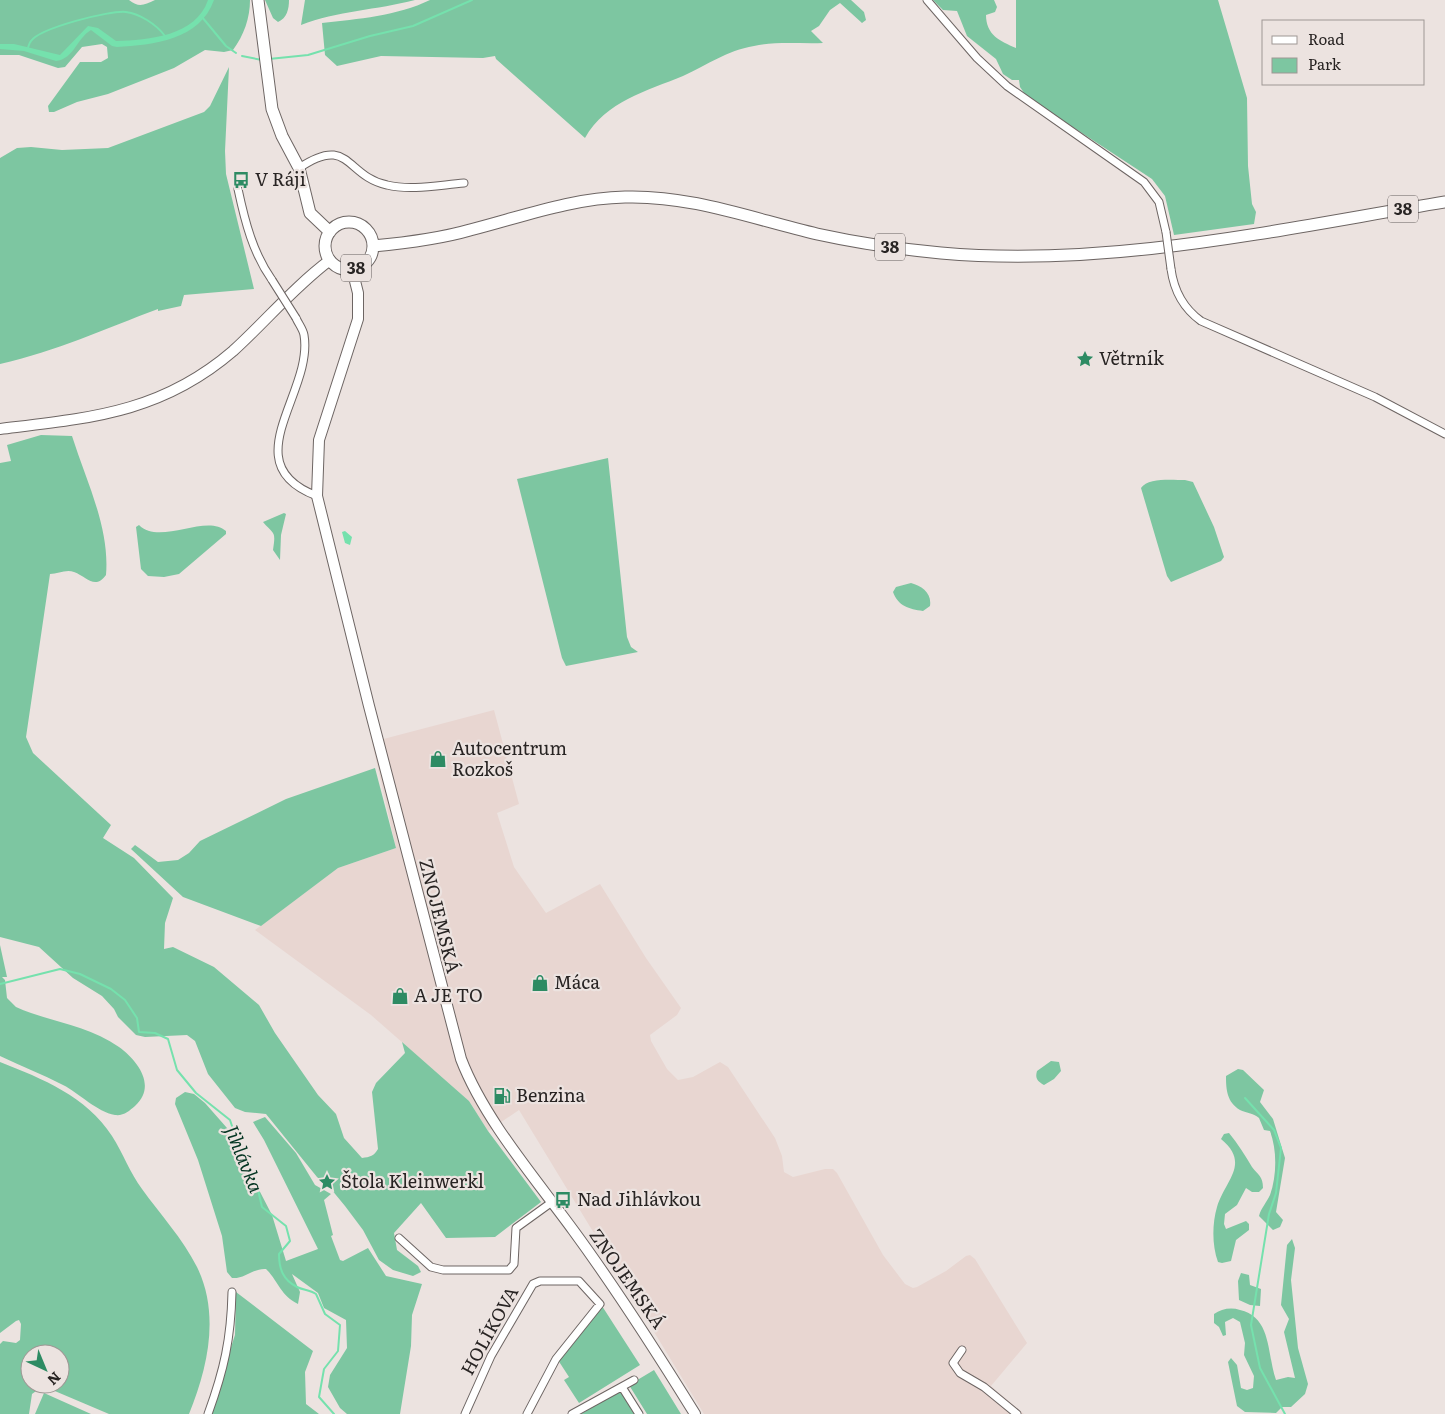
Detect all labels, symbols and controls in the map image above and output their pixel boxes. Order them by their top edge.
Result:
legend [1262,20,1425,85]
text: Road [1308,27,1344,50]
text: Park [1308,52,1342,75]
place label: V Ráji [255,165,306,192]
bus stop icon: V Ráji [231,170,251,190]
road number: 38 [1388,195,1418,222]
road number: 38 [875,233,905,260]
road number: 38 [341,254,371,282]
place label: Větrník [1099,344,1165,371]
place icon: Větrník [1075,349,1095,369]
place label: Autocentrum Rozkoš [452,734,567,782]
shop icon: Autocentrum Rozkoš [428,749,448,769]
street label: ZNOJEMSKÁ [413,856,468,976]
place label: Máca [554,968,600,995]
shop icon: Máca [530,973,550,993]
place label: A JE TO [414,981,483,1008]
shop icon: A JE TO [390,986,410,1006]
place label: Benzina [516,1081,586,1108]
fuel station icon: Benzina [492,1086,512,1106]
water label: Jihlávka [219,1121,271,1197]
place label: Štola Kleinwerkl [341,1167,484,1194]
place icon: Štola Kleinwerkl [317,1172,337,1192]
place label: Nad Jihlávkou [577,1185,701,1212]
bus stop icon: Nad Jihlávkou [553,1190,573,1210]
street label: ZNOJEMSKÁ [584,1222,673,1334]
street label: HOLÍKOVA [453,1281,524,1380]
north arrow [20,1344,70,1394]
text: N [43,1368,66,1391]

